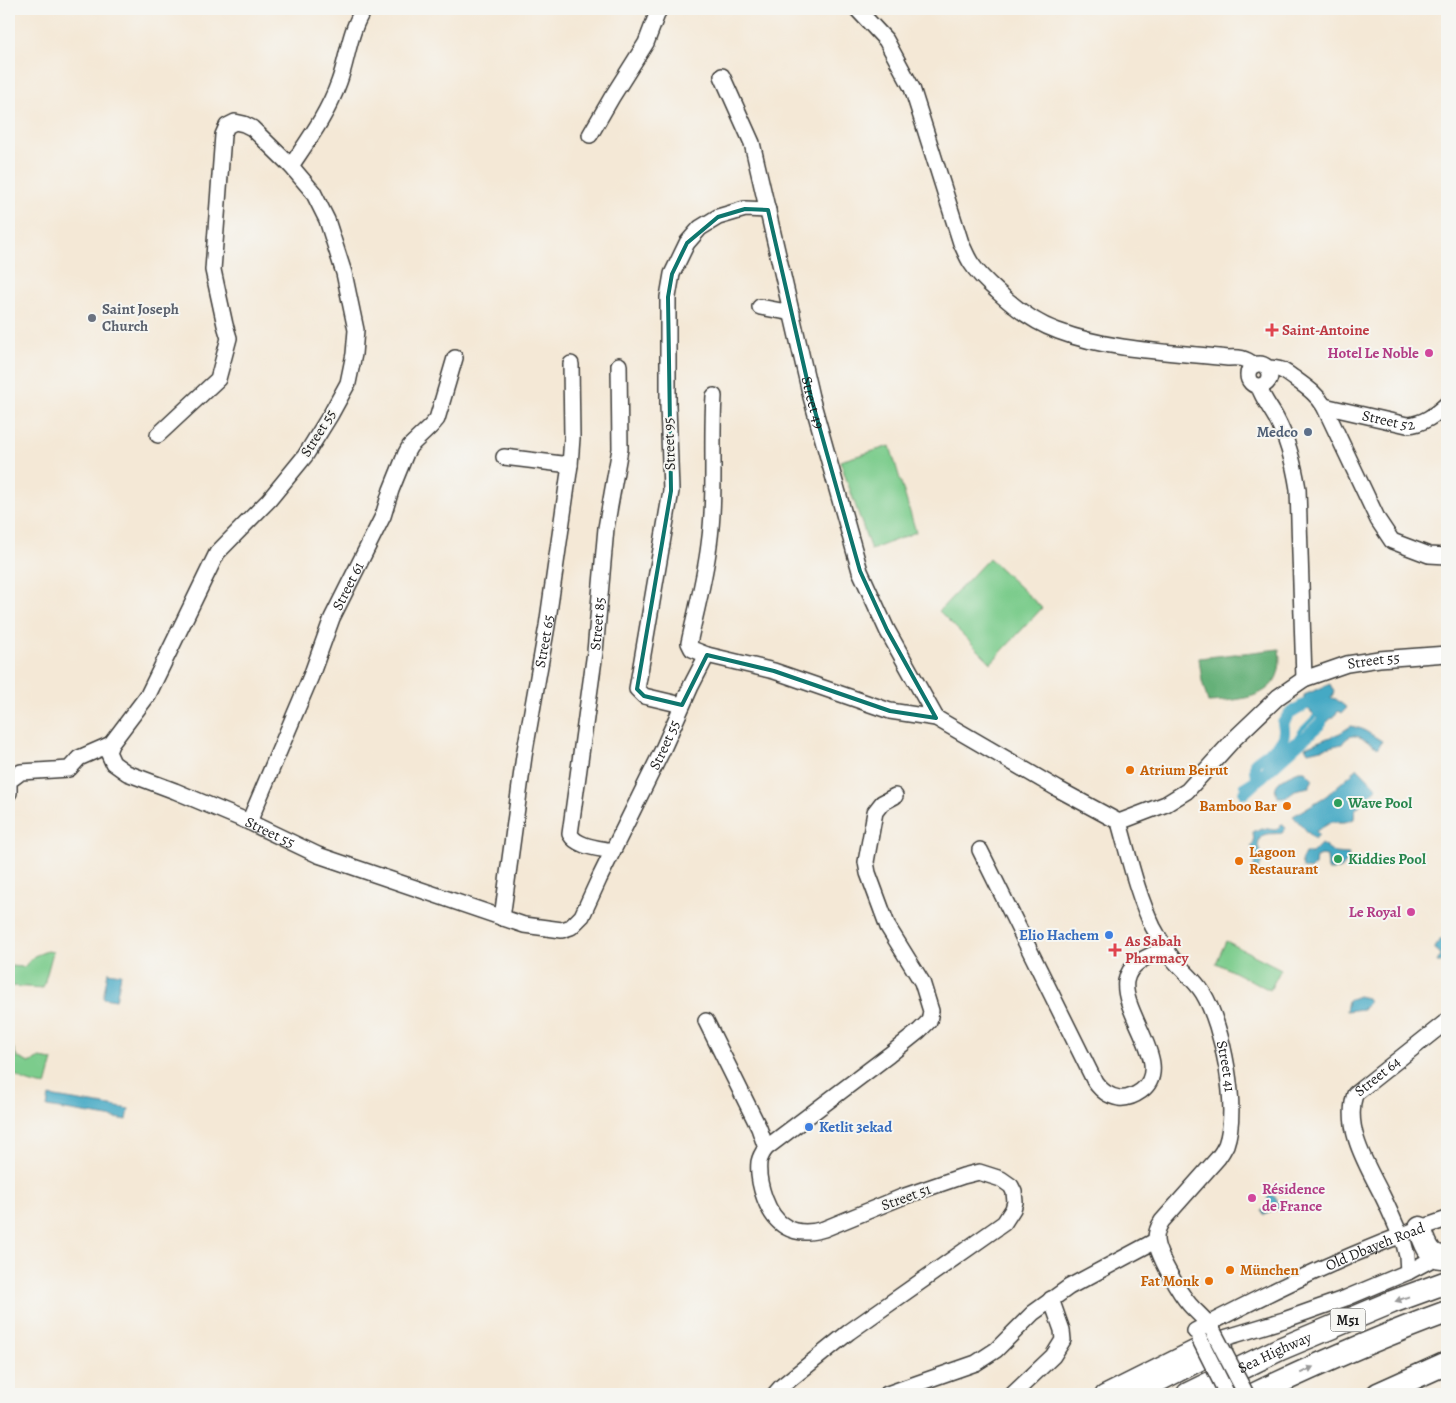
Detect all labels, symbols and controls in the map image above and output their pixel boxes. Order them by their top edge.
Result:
place label: Saint Joseph Church [102,299,179,336]
marker: Saint Joseph Church [86,312,98,324]
place label: Saint-Antoine [1282,320,1370,340]
marker: Saint-Antoine [1266,324,1278,336]
place label: Hotel Le Noble [1328,343,1419,363]
marker: Hotel Le Noble [1423,347,1435,359]
street label: Street 49 [797,374,830,431]
street label: Street 55 [296,405,340,461]
street label: Street 52 [1360,405,1416,435]
street label: Street 95 [658,417,680,471]
place label: Medco [1257,422,1298,442]
marker: Medco [1302,426,1314,438]
street label: Street 61 [327,558,369,614]
street label: Street 85 [585,596,610,651]
street label: Street 65 [530,614,558,669]
street label: Street 55 [1346,647,1401,674]
street label: Street 55 [644,717,685,773]
place label: Atrium Beirut [1139,760,1228,780]
marker: Atrium Beirut [1124,764,1136,776]
place label: Wave Pool [1347,793,1412,813]
place label: Bamboo Bar [1199,796,1277,816]
marker: Wave Pool [1332,797,1344,809]
marker: Bamboo Bar [1281,800,1293,812]
street label: Street 55 [242,812,298,853]
place label: Lagoon Restaurant [1249,842,1318,879]
place label: Kiddies Pool [1348,849,1426,869]
marker: Kiddies Pool [1332,853,1344,865]
marker: Lagoon Restaurant [1233,855,1245,867]
place label: Le Royal [1349,902,1401,922]
marker: Le Royal [1405,906,1417,918]
place label: Elio Hachem [1019,925,1099,945]
marker: Elio Hachem [1103,929,1115,941]
place label: As Sabah Pharmacy [1124,931,1189,968]
marker: As Sabah Pharmacy [1109,944,1121,956]
street label: Street 41 [1212,1038,1240,1093]
street label: Street 64 [1350,1052,1405,1101]
place label: Ketlit 3ekad [819,1117,893,1137]
marker: Ketlit 3ekad [803,1121,815,1133]
street label: Street 51 [878,1179,934,1215]
place label: Résidence de France [1262,1179,1325,1216]
marker: Résidence de France [1246,1192,1258,1204]
street label: Old Dbayeh Road [1322,1217,1428,1276]
place label: München [1240,1260,1299,1280]
marker: München [1224,1264,1236,1276]
place label: Fat Monk [1141,1271,1199,1291]
marker: Fat Monk [1203,1275,1215,1287]
one-way arrow [1394,1296,1409,1303]
road number: M51 [1330,1308,1366,1332]
street label: Sea Highway [1234,1327,1315,1378]
one-way arrow [1300,1365,1314,1373]

